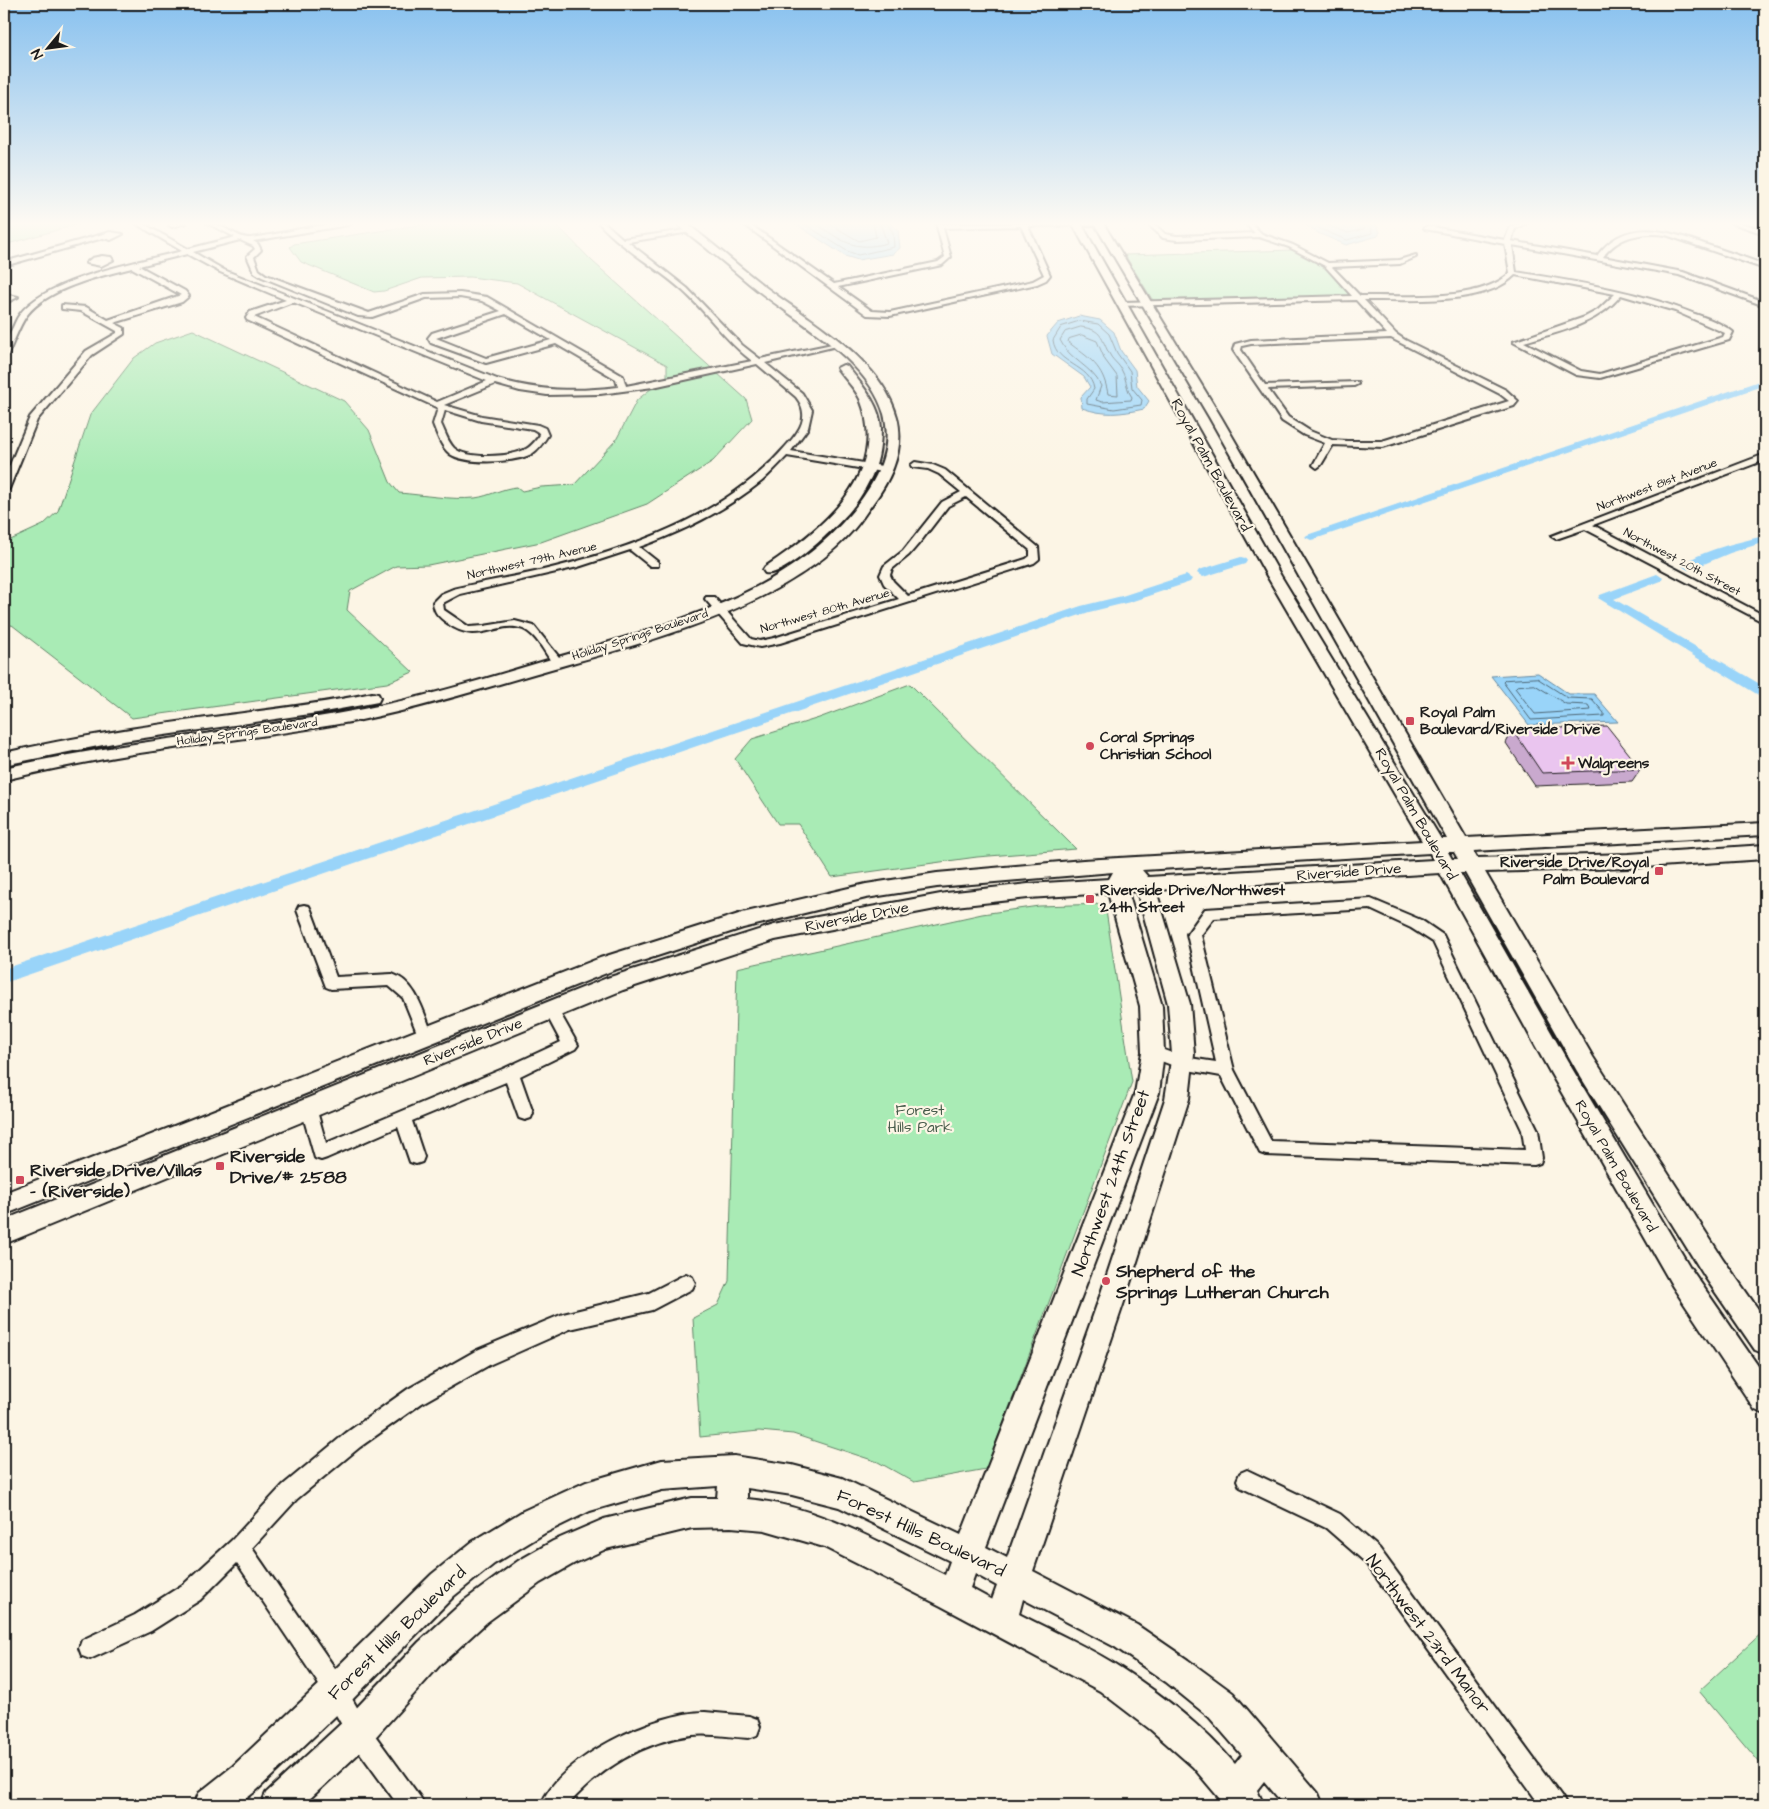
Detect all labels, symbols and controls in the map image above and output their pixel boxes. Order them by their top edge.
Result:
north arrow [22,22,72,72]
text: N [27,45,48,63]
street label: Royal Palm Boulevard [1165,395,1256,536]
street label: Northwest 81st Avenue [1594,454,1720,516]
street label: Northwest 20th Street [1620,524,1744,600]
street label: Northwest 79th Avenue [466,538,599,584]
street label: Northwest 80th Avenue [758,584,892,638]
street label: Holiday Springs Boulevard [570,605,710,666]
place label: Royal Palm Boulevard/Riverside Drive [1420,702,1600,740]
street label: Holiday Springs Boulevard [175,714,319,751]
marker: Royal Palm Boulevard/Riverside Drive [1404,715,1416,727]
place label: Coral Springs Christian School [1100,727,1212,765]
marker: Coral Springs Christian School [1084,740,1096,752]
street label: Royal Palm Boulevard [1369,744,1463,885]
place label: Walgreens [1577,753,1650,776]
marker: Walgreens [1562,757,1574,769]
place label: Riverside Drive/Royal Palm Boulevard [1500,852,1650,890]
street label: Riverside Drive [1296,858,1402,886]
marker: Riverside Drive/Royal Palm Boulevard [1653,865,1665,877]
place label: Riverside Drive/Northwest 24th Street [1099,880,1286,918]
marker: Riverside Drive/Northwest 24th Street [1084,893,1096,905]
street label: Riverside Drive [803,897,911,937]
street label: Riverside Drive [420,1013,526,1071]
street label: Northwest 24th Street [1066,1086,1157,1280]
street label: Royal Palm Boulevard [1569,1096,1663,1237]
park label: Forest Hills Park [888,1100,952,1138]
place label: Riverside Drive/# 2588 [230,1144,347,1190]
place label: Riverside Drive/Villas - (Riverside) [30,1158,202,1204]
marker: Riverside Drive/# 2588 [214,1160,226,1172]
marker: Riverside Drive/Villas - (Riverside) [14,1174,26,1186]
place label: Shepherd of the Springs Lutheran Church [1115,1259,1330,1306]
marker: Shepherd of the Springs Lutheran Church [1100,1275,1112,1287]
street label: Forest Hills Boulevard [833,1483,1009,1583]
street label: Northwest 23rd Manor [1360,1549,1496,1719]
street label: Forest Hills Boulevard [322,1560,472,1706]

